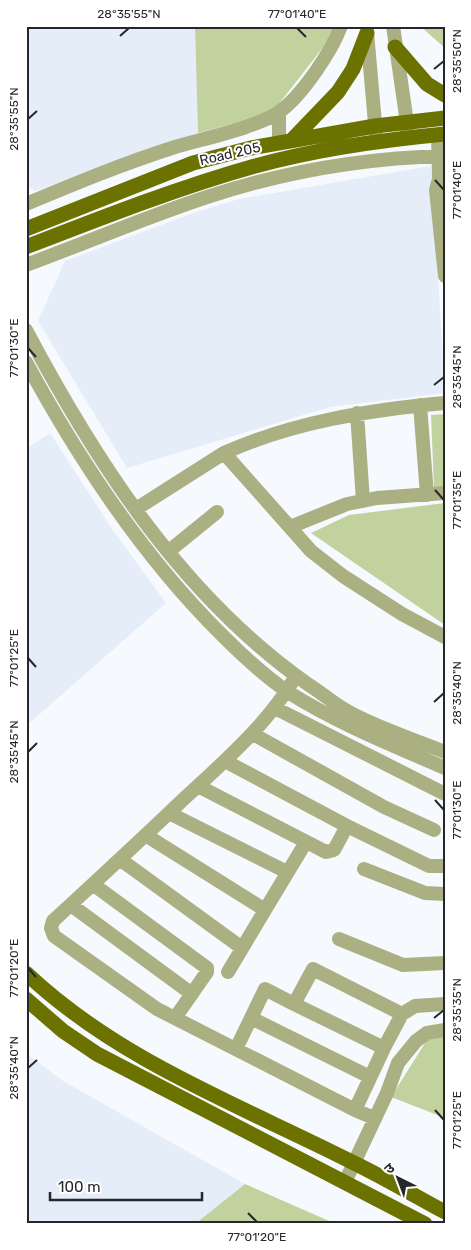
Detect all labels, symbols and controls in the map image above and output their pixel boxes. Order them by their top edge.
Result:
text: 28°35'55"N [97,7,161,21]
text: 77°01'40"E [268,7,326,21]
text: 28°35'50"N [450,29,464,93]
text: 28°35'55"N [7,87,21,151]
street label: Road 205 [198,139,262,169]
text: 77°01'40"E [450,161,464,219]
text: 77°01'30"E [7,319,21,377]
text: 28°35'45"N [450,345,464,409]
text: 77°01'35"E [450,471,464,529]
text: 77°01'25"E [7,629,21,687]
text: 28°35'40"N [450,661,464,725]
text: 28°35'45"N [7,720,21,784]
text: 77°01'30"E [450,781,464,839]
text: 77°01'20"E [7,939,21,997]
text: 28°35'35"N [450,978,464,1042]
text: 28°35'40"N [7,1036,21,1100]
text: 77°01'25"E [450,1091,464,1149]
north arrow [374,1152,424,1202]
text: उ [381,1159,399,1178]
scale bar [50,1170,202,1202]
text: 100 m [58,1178,100,1196]
text: 77°01'20"E [228,1230,286,1244]

